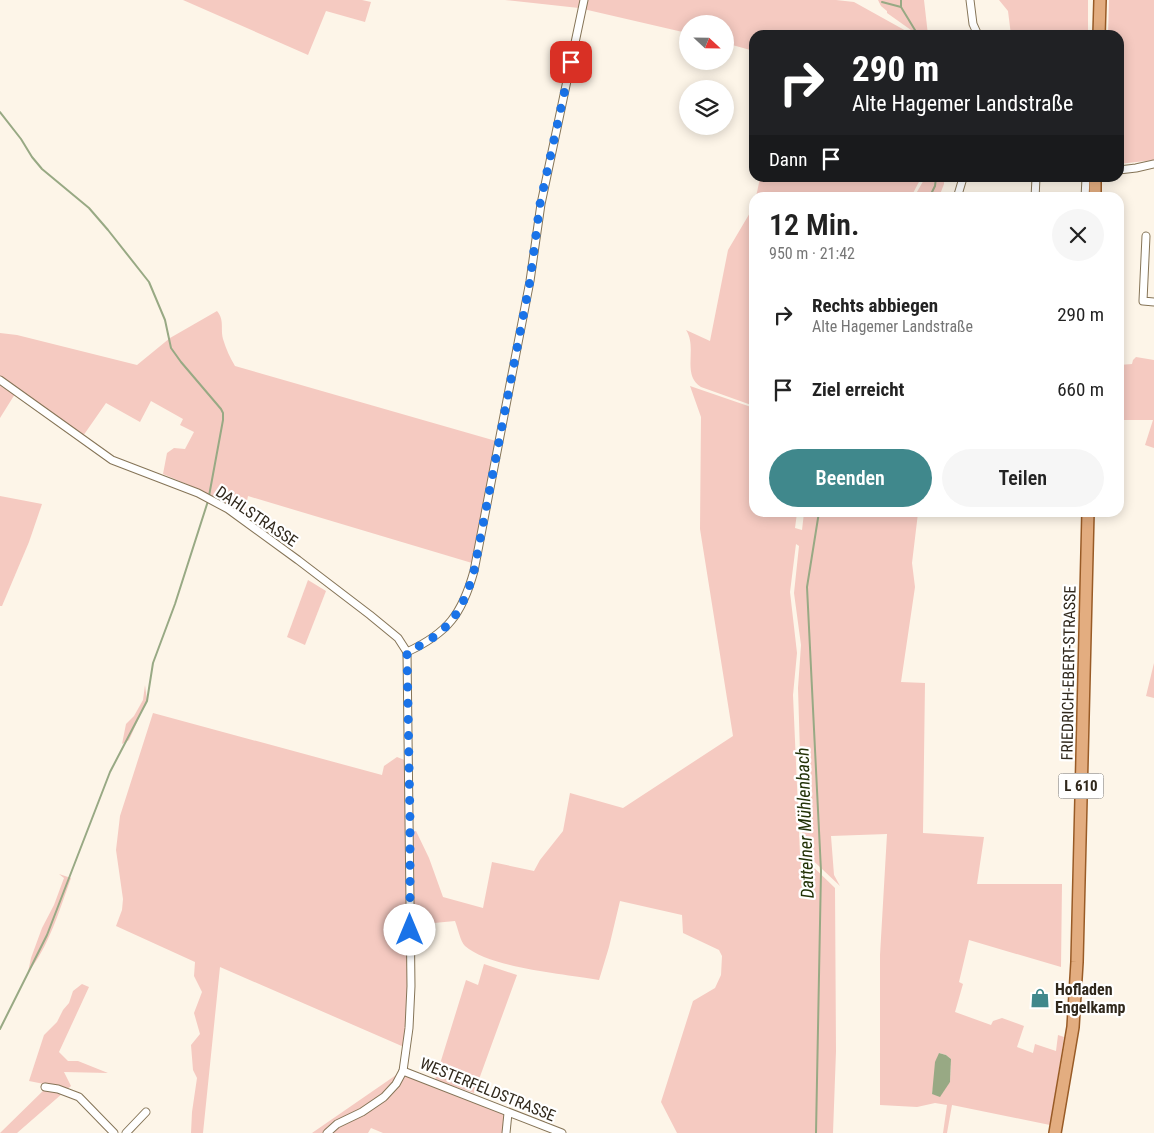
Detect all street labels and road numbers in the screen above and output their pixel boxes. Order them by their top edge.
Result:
street label: DAHLSTRASSE [212,482,301,551]
street label: FRIEDRICH-EBERT-STRASSE [1057,586,1080,760]
road number: L 610 [1058,774,1104,798]
street label: WESTERFELDSTRASSE [417,1054,558,1125]

